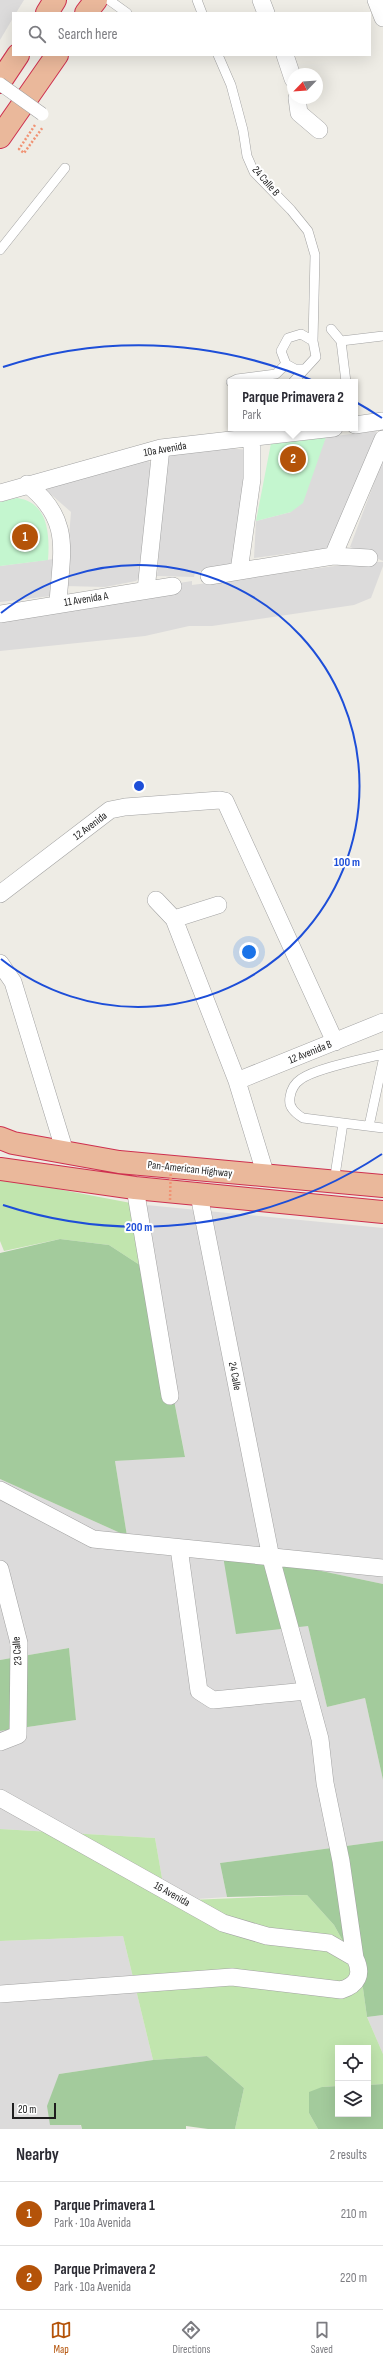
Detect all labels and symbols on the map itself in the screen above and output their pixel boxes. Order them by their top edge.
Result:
north arrow [287,68,323,104]
street label: 24 Calle B [249,163,283,199]
street label: 10a Avenida [142,439,188,459]
pin: 2 [280,444,306,474]
pin: 1 [12,522,38,552]
street label: 11 Avenida A [63,589,109,609]
centre of rings [132,779,146,793]
street label: 12 Avenida [71,809,109,843]
text: 100 m [334,855,360,870]
your location [239,942,259,962]
street label: 12 Avenida B [286,1037,334,1067]
street label: Pan-American Highway [147,1158,234,1180]
text: 200 m [126,1220,152,1235]
street label: 24 Calle [226,1361,244,1391]
street label: 23 Calle [10,1636,24,1666]
street label: 16 Avenida [152,1879,192,1909]
scale bar [12,2101,56,2120]

